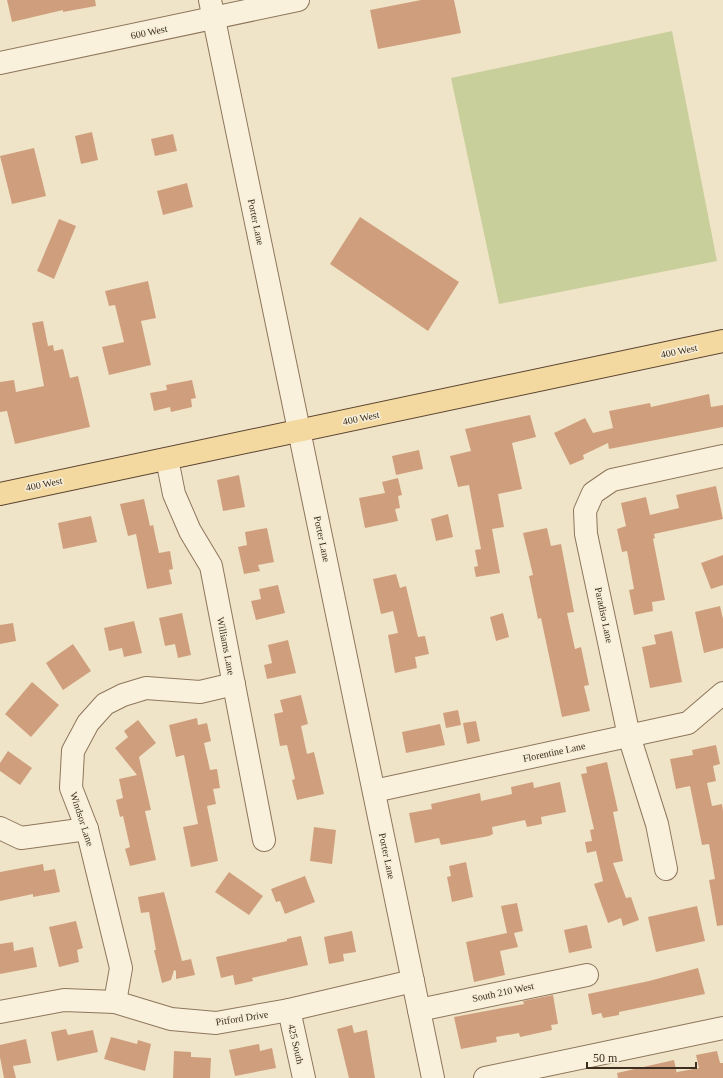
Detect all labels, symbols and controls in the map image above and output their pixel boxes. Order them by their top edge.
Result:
street label: 600 West [130,23,168,41]
street label: Porter Lane [246,198,266,247]
street label: 400 West [660,342,698,360]
street label: 400 West [342,409,380,427]
street label: 400 West [25,475,63,493]
street label: Porter Lane [312,515,332,564]
street label: Paradiso Lane [593,586,615,645]
street label: Williams Lane [215,616,237,676]
street label: Florentine Lane [522,740,587,764]
street label: Windsor Lane [68,790,96,848]
street label: Porter Lane [377,832,397,881]
street label: South 210 West [471,980,535,1004]
street label: Pitford Drive [215,1008,270,1028]
street label: 425 South [286,1023,306,1065]
scale bar [587,1044,696,1070]
text: 50 m [593,1051,618,1065]

